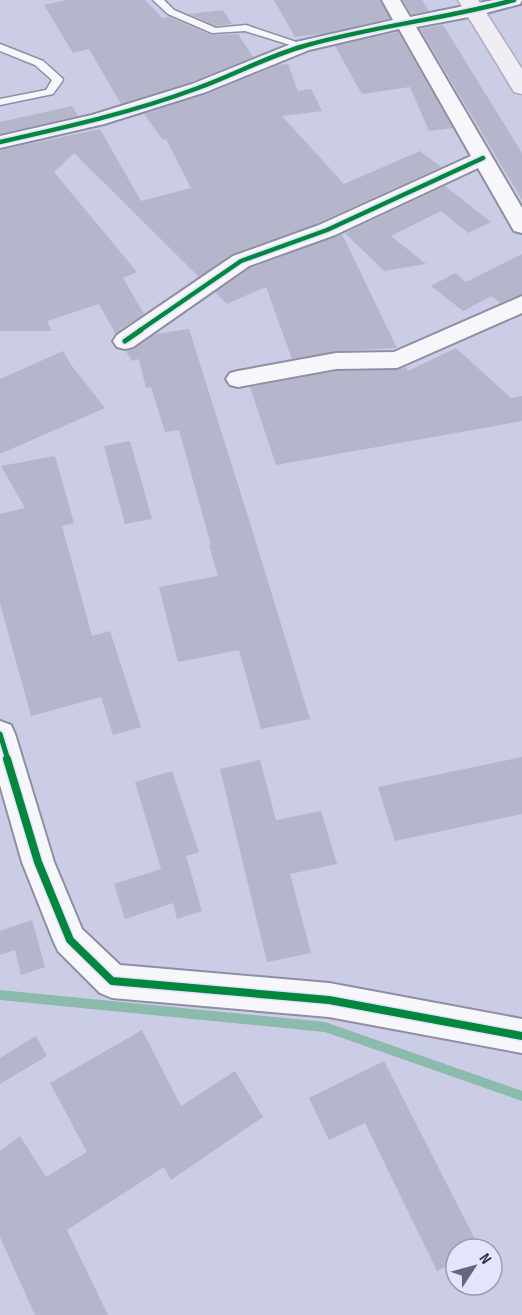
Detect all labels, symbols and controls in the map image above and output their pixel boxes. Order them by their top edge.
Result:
north arrow [444,1237,504,1297]
text: N [475,1250,495,1268]

